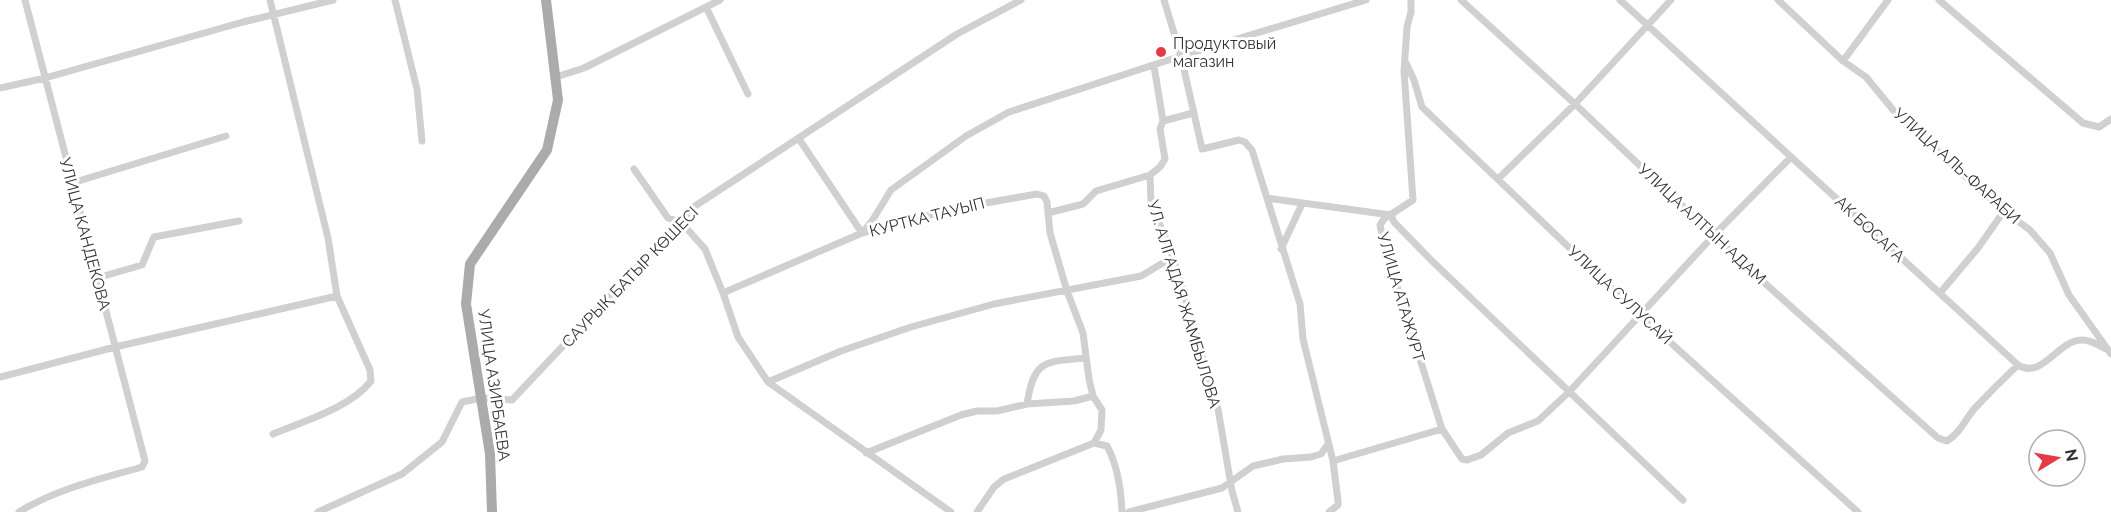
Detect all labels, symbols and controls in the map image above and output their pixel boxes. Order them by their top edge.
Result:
place label: Продуктовый магазин [1173,34,1276,71]
marker: Продуктовый магазин [1154,45,1168,59]
street label: УЛИЦА АЛЬ-ФАРАБИ [1890,104,2024,228]
street label: УЛИЦА КАНДЕКОВА [56,156,115,312]
street label: УЛИЦА АЛТЫН АДАМ [1634,160,1770,288]
street label: АК БОСАГА [1831,192,1909,266]
street label: КУРТКА ТАУЫП [867,193,987,241]
street label: УЛ. АЛГАДАЯ ЖАМБЫЛОВА [1143,198,1225,410]
street label: САУРЫҚ БАТЫР КӨШЕСІ [558,203,702,351]
street label: УЛИЦА АТАЖУРТ [1373,230,1429,364]
street label: УЛИЦА СУЛУСАЙ [1564,242,1676,348]
street label: УЛИЦА АЗИРБАЕВА [474,308,514,462]
north arrow [2027,428,2087,488]
text: N [2061,447,2082,463]

